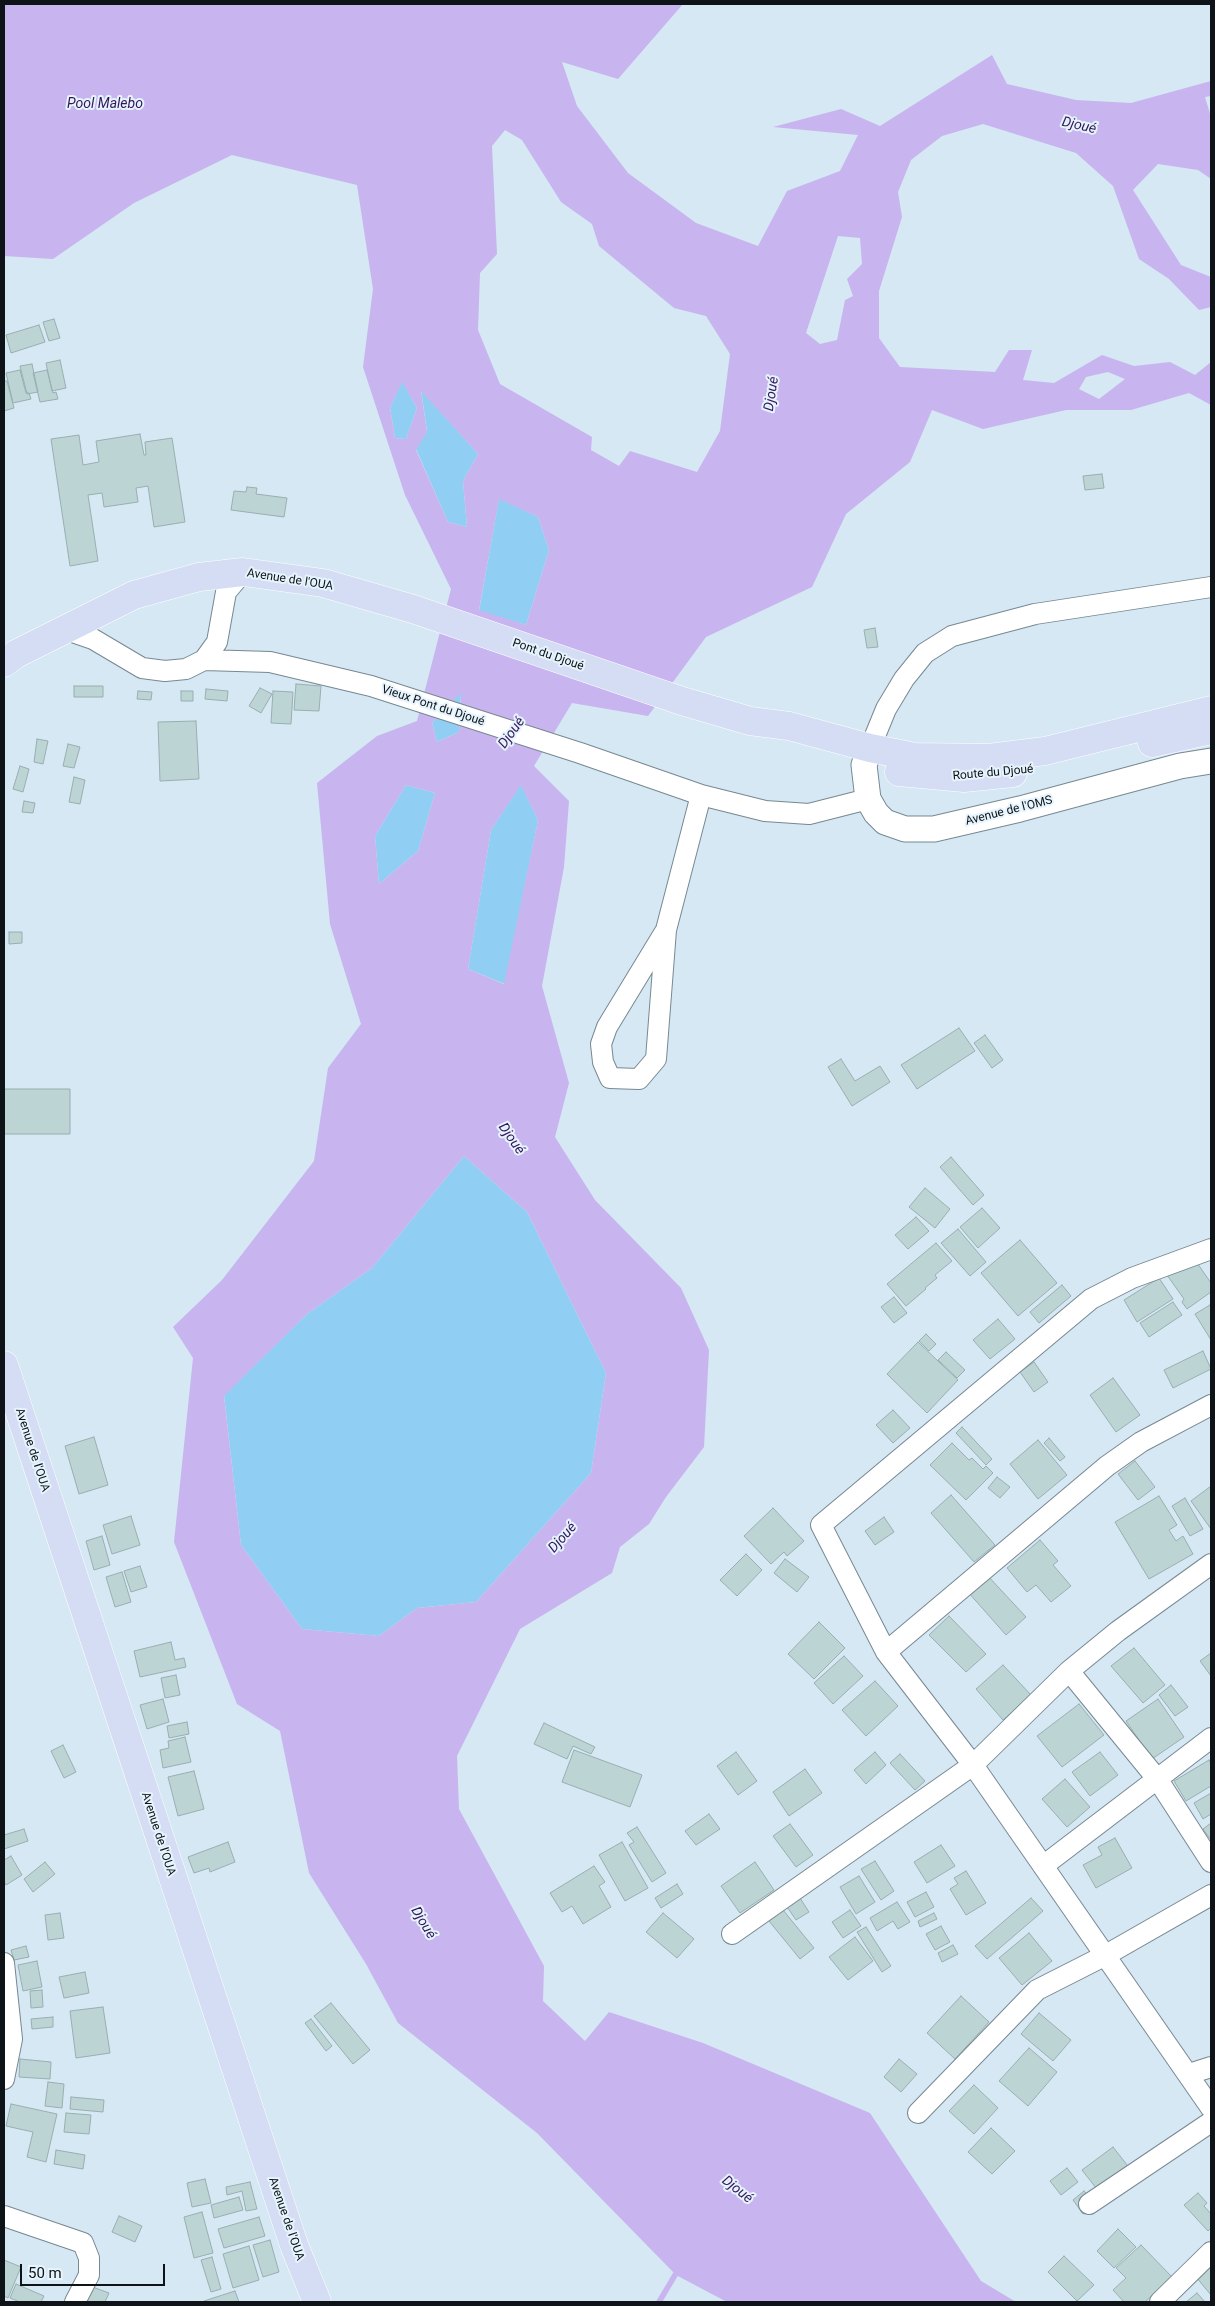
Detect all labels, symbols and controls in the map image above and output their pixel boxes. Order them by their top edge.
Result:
water label: Pool Malebo [67,96,143,112]
water label: Djoué [1060,114,1098,138]
water label: Djoué [761,376,783,412]
street label: Avenue de l'OUA [246,566,334,594]
street label: Pont du Djoué [510,636,586,674]
street label: Vieux Pont du Djoué [380,683,486,729]
water label: Djoué [495,714,529,752]
street label: Route du Djoué [952,762,1034,784]
street label: Avenue de l'OMS [964,793,1054,829]
water label: Djoué [494,1120,528,1158]
street label: Avenue de l'OUA [12,1406,52,1494]
water label: Djoué [545,1520,581,1556]
street label: Avenue de l'OUA [138,1790,178,1878]
water label: Djoué [407,1904,439,1942]
water label: Djoué [718,2173,756,2207]
street label: Avenue de l'OUA [265,2175,307,2263]
scale bar [22,2254,168,2286]
text: 50 m [28,2264,62,2282]

